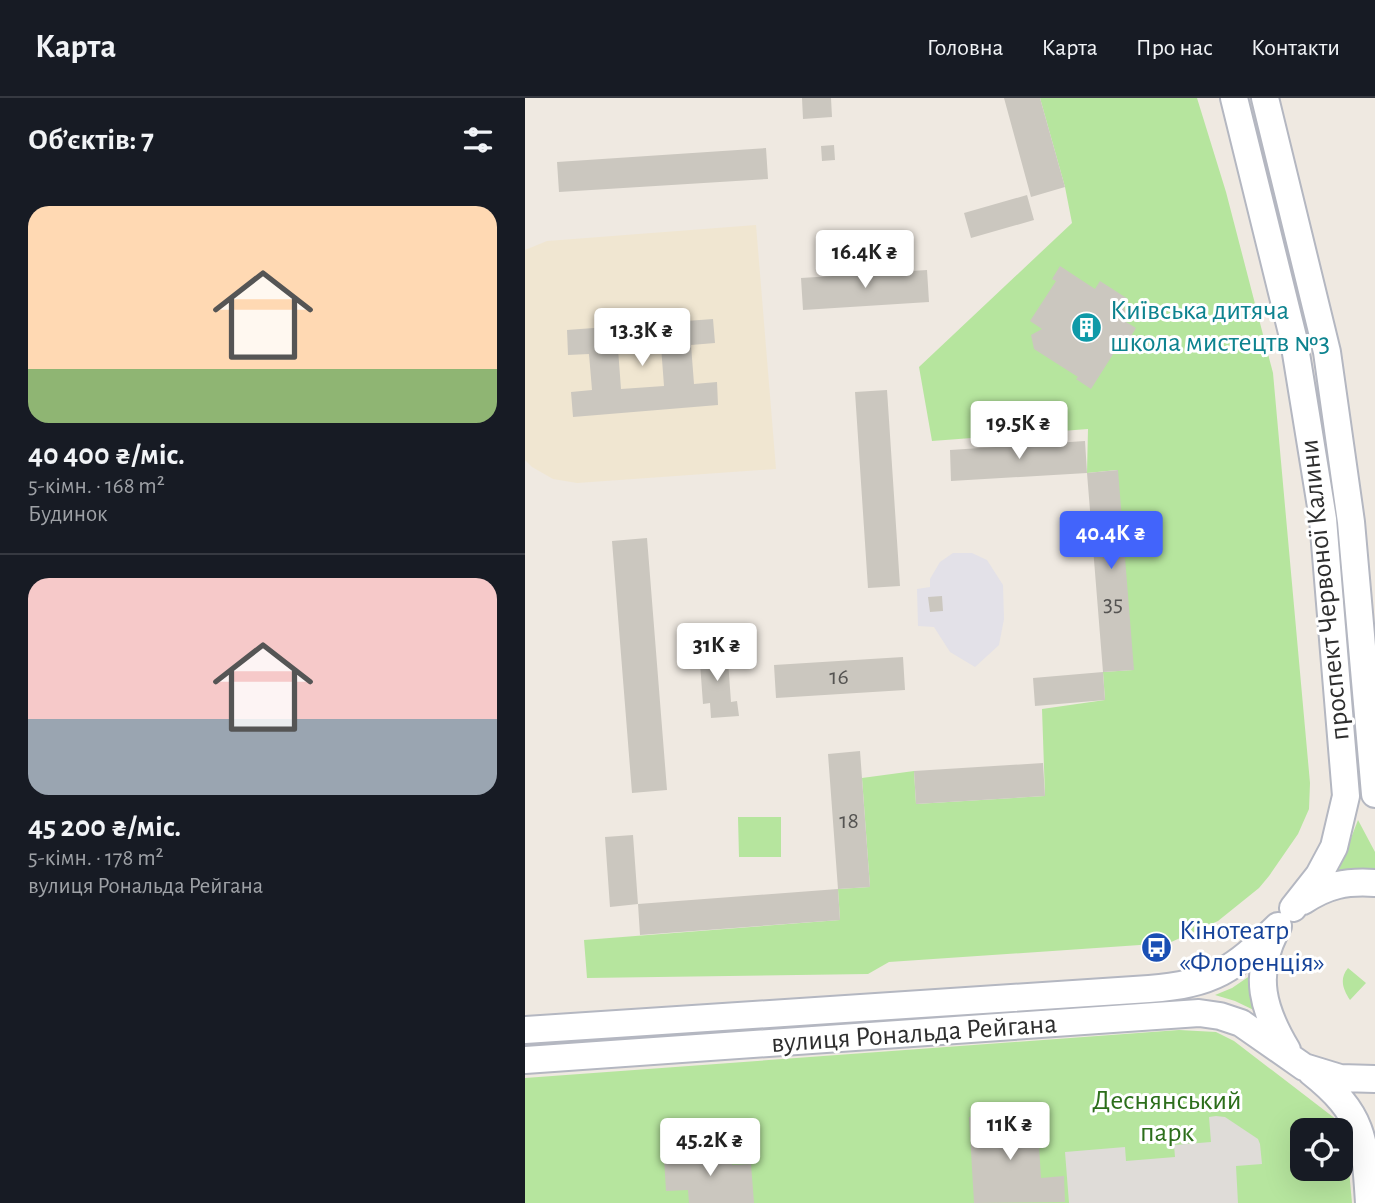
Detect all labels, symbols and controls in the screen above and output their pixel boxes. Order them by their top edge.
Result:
text: Карта [35,31,116,64]
text: Головна [927,36,1003,60]
text: Карта [1041,36,1098,60]
text: Про нас [1136,36,1213,60]
text: Контакти [1251,36,1340,60]
icon: filters [459,121,497,159]
text: Об’єктів: 7 [28,125,154,155]
pin: 16.4K ₴ [800,230,930,290]
text: 16.4K ₴ [832,241,898,264]
icon: home [200,252,326,378]
place label: Київська дитяча школа мистецтв №3 [1110,297,1330,357]
pin: 13.3K ₴ [577,308,707,368]
building icon: Київська дитяча школа мистецтв №3 [1070,310,1104,344]
text: 13.3K ₴ [610,319,674,342]
pin: 19.5K ₴ [954,402,1084,461]
text: 19.5K ₴ [987,412,1051,435]
street label: проспект Червоної Калини [1295,438,1355,742]
text: 40 400 ₴/міс. [28,440,185,470]
text: 5-кімн. · 168 m² [28,475,165,498]
text: Будинок [28,503,108,526]
pin: 40.4K ₴ [1046,512,1176,571]
text: 40.4K ₴ [1076,522,1146,545]
house number: 35 [1103,592,1123,616]
icon: home [200,624,326,750]
pin: 31K ₴ [668,624,766,683]
text: 31K ₴ [693,634,741,657]
house number: 16 [829,665,849,689]
house number: 18 [839,809,859,833]
text: 45 200 ₴/міс. [28,812,181,842]
text: 5-кімн. · 178 m² [28,847,164,870]
text: вулиця Рональда Рейгана [28,875,263,898]
place label: Кінотеатр «Флоренція» [1179,917,1325,977]
bus stop icon: Кінотеатр «Флоренція» [1139,930,1173,964]
street label: вулиця Рональда Рейгана [770,1010,1058,1058]
park label: Деснянський парк [1092,1087,1242,1147]
pin: 11K ₴ [961,1102,1059,1162]
text: 11K ₴ [987,1113,1033,1136]
pin: 45.2K ₴ [645,1118,775,1178]
map controls [1290,1118,1353,1181]
button: locate [1290,1118,1353,1181]
text: 45.2K ₴ [676,1129,744,1152]

